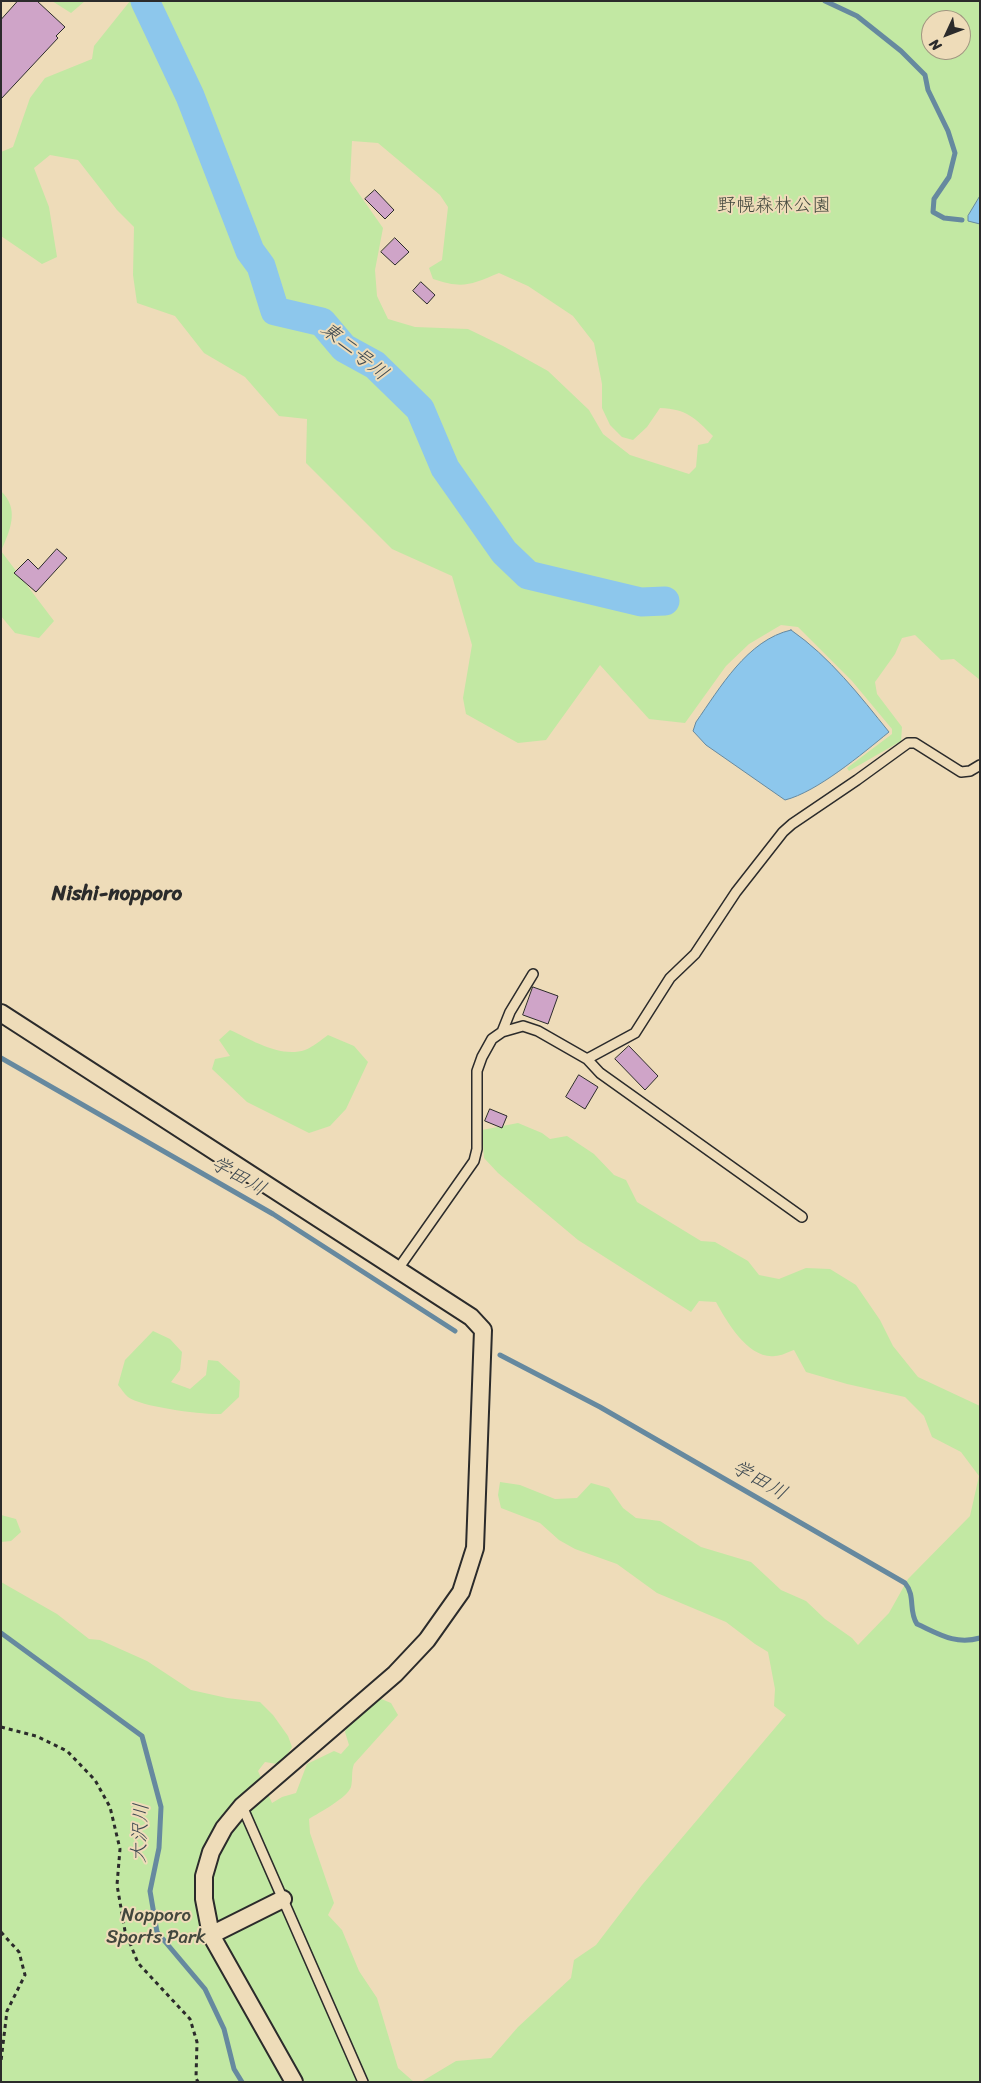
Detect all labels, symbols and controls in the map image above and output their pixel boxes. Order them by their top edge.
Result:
north arrow [921,10,971,60]
text: N [923,33,948,57]
park label: 野幌森林公園 [717,195,831,217]
water label: 東二号川 [315,318,393,386]
district label: Nishi-nopporo [52,882,182,908]
water label: 学田川 [206,1152,270,1202]
water label: 学田川 [727,1456,791,1506]
water label: 大沢川 [127,1802,155,1864]
park label: Nopporo Sports Park [106,1905,206,1949]

